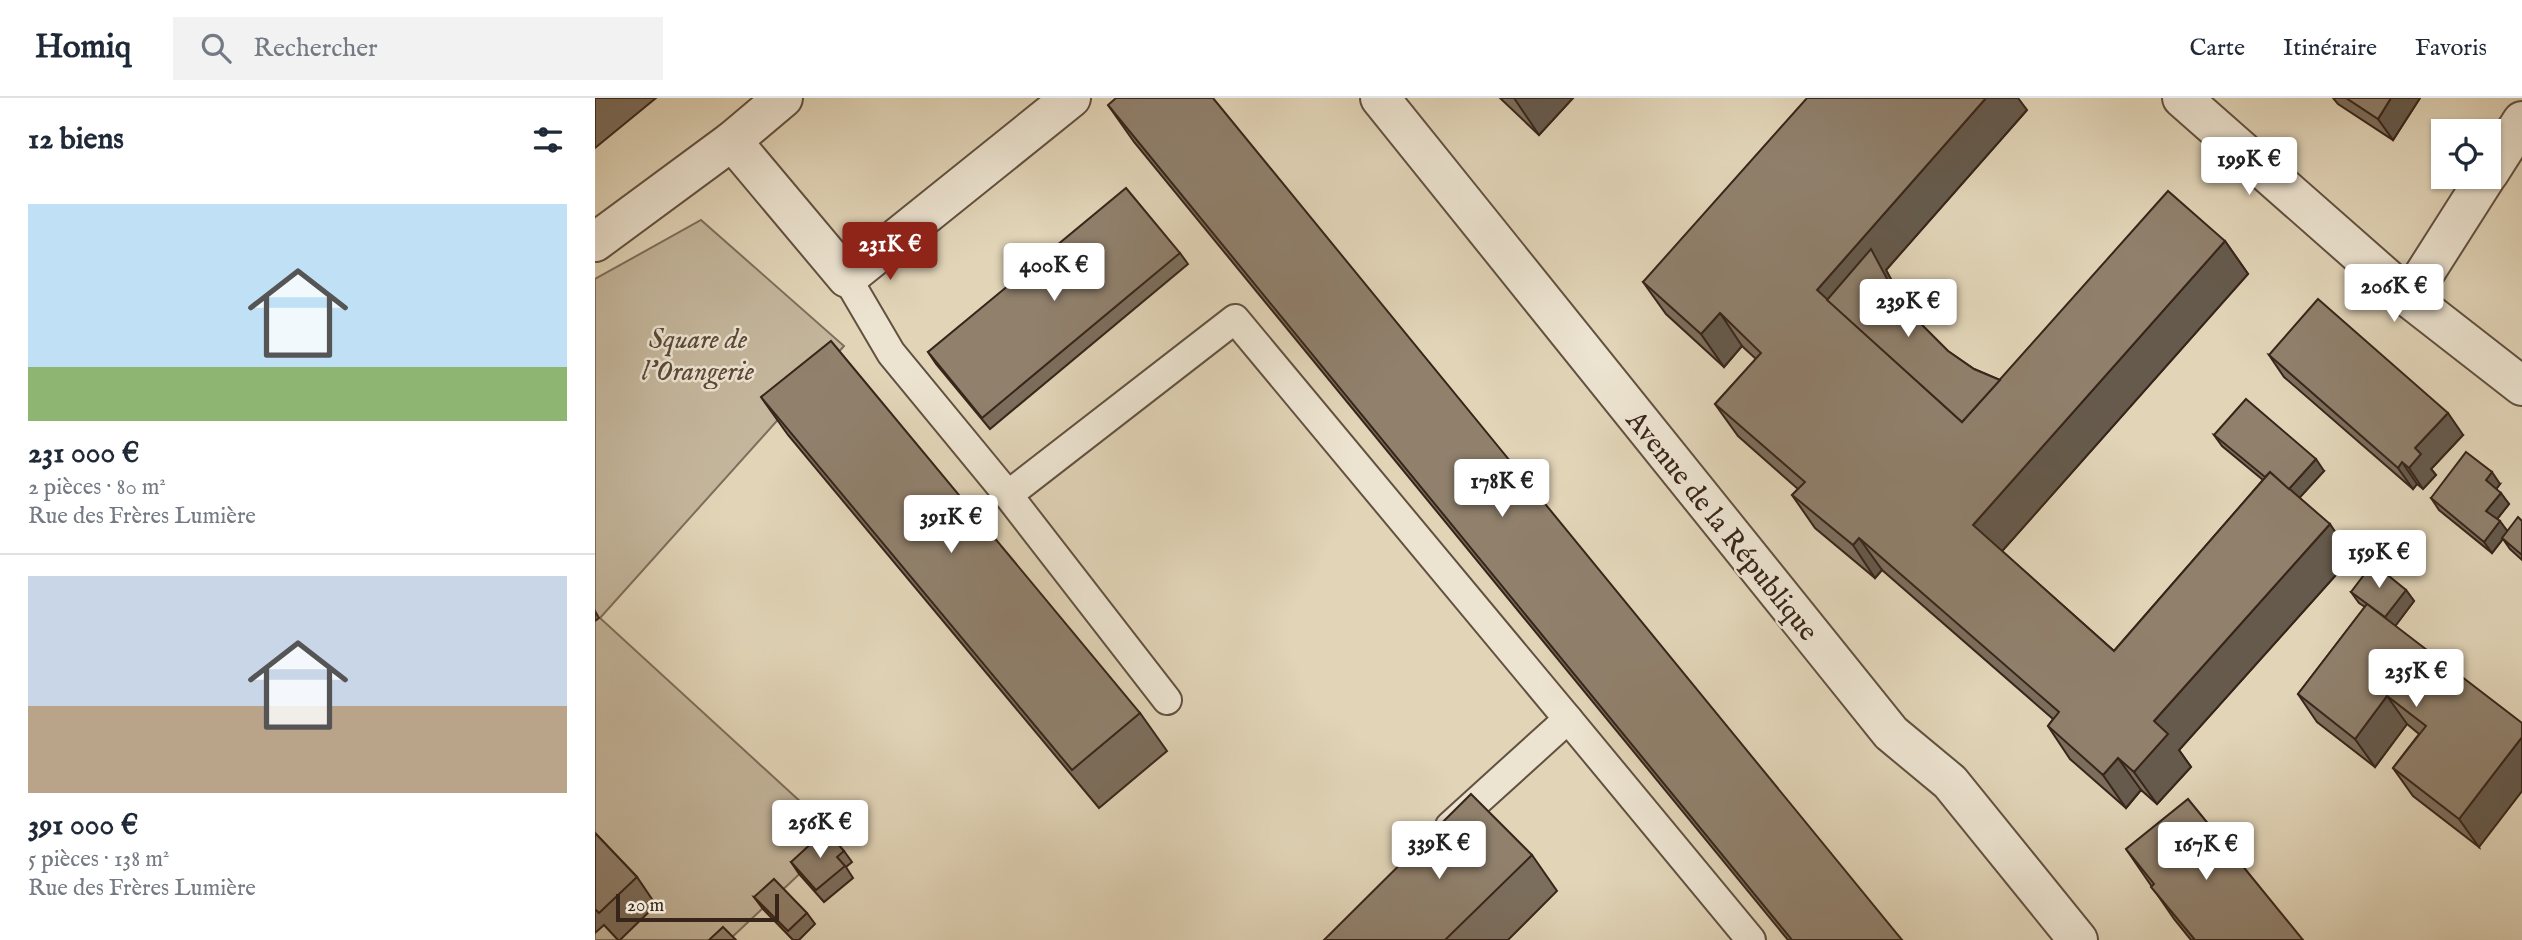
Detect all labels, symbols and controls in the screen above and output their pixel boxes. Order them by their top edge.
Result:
search box [173,17,663,80]
text: Homiq [35,27,131,69]
icon: search [197,29,235,67]
text: Rechercher [253,32,378,65]
text: Carte [2189,33,2245,64]
text: Itinéraire [2283,33,2377,64]
text: Favoris [2415,33,2487,64]
map controls [2431,119,2501,189]
button: locate [2431,119,2501,189]
text: 12 biens [28,121,124,159]
icon: filters [529,121,567,159]
pin: 199K € [2192,138,2306,197]
text: 199K € [2217,145,2281,174]
pin: 231K € [833,222,947,282]
text: 231K € [858,230,922,259]
pin: 400K € [997,244,1111,303]
icon: home [235,250,361,376]
text: 400K € [1020,251,1089,280]
pin: 206K € [2337,264,2451,324]
text: 206K € [2361,272,2427,301]
pin: 239K € [1851,280,1965,339]
text: 239K € [1876,287,1940,316]
park label: Square de l'Orangerie [642,323,755,390]
street label: Avenue de la République [1617,404,1825,649]
text: 231 000 € [28,435,139,473]
pin: 178K € [1445,460,1559,519]
text: 178K € [1470,467,1534,496]
text: 2 pièces · 80 m² [28,473,166,502]
pin: 391K € [894,496,1008,555]
text: Rue des Frères Lumière [28,502,256,531]
text: 391K € [920,503,982,532]
pin: 159K € [2322,531,2436,590]
text: 159K € [2348,538,2410,567]
icon: home [235,622,361,748]
pin: 235K € [2359,650,2473,709]
text: 235K € [2385,657,2447,686]
pin: 256K € [763,800,877,860]
text: 391 000 € [28,807,138,845]
text: 256K € [788,808,852,837]
pin: 339K € [1382,822,1496,881]
pin: 167K € [2149,822,2263,882]
text: 339K € [1408,829,1470,858]
text: 167K € [2174,830,2238,859]
text: 5 pièces · 138 m² [28,845,169,874]
text: Rue des Frères Lumière [28,874,256,903]
scale bar [616,891,779,923]
text: 20 m [627,894,664,918]

